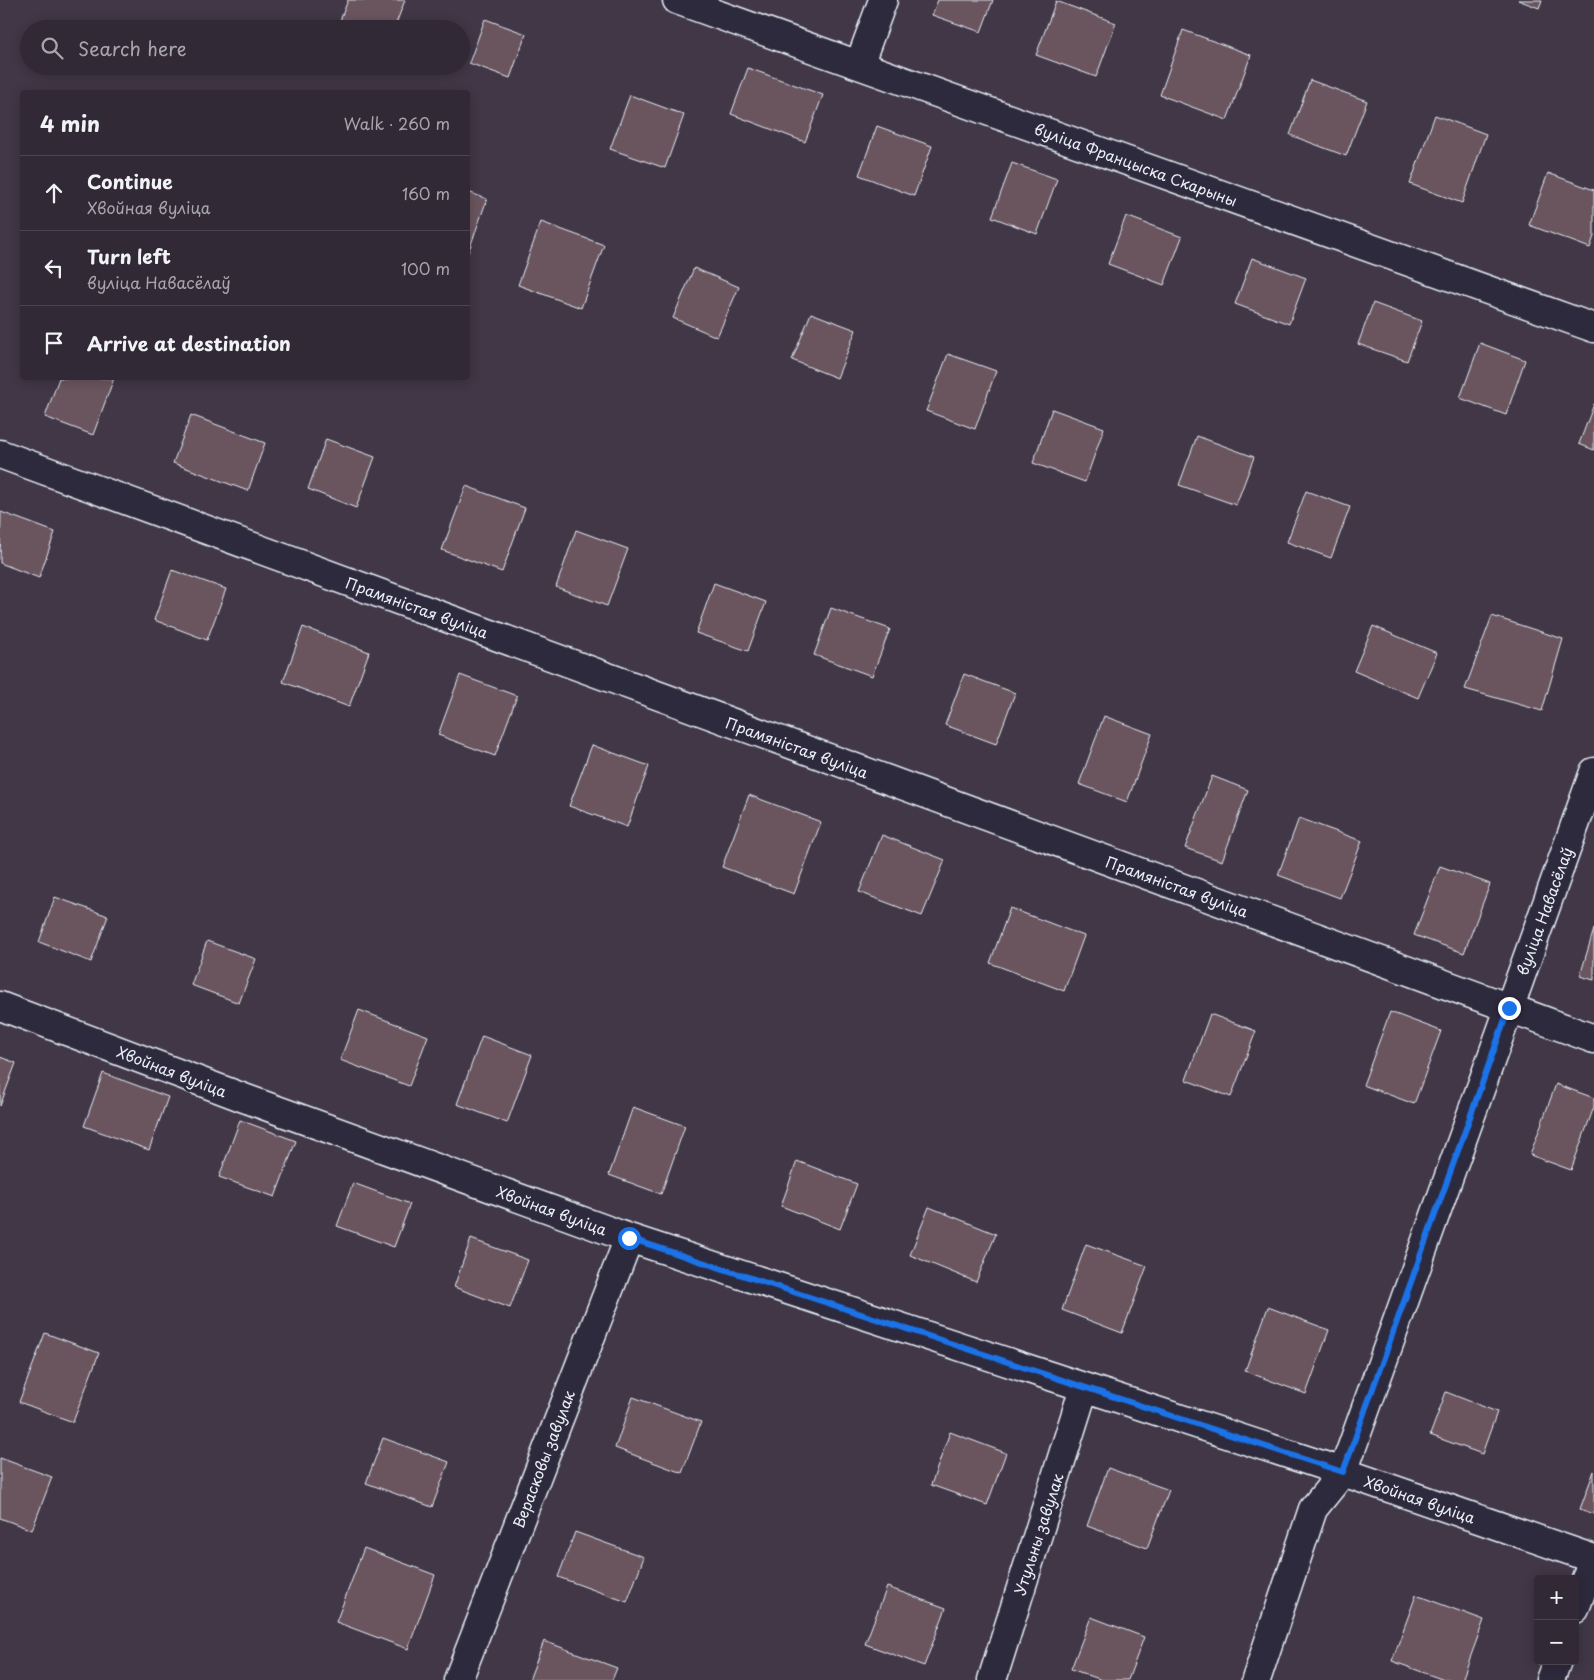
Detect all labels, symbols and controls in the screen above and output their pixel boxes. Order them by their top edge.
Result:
search box [20,20,470,75]
icon: search [38,34,66,62]
text: Search here [78,34,187,62]
text: 4 min [40,107,100,139]
text: Walk · 260 m [344,111,450,135]
street label: вуліца Францыска Скарыны [1031,117,1241,211]
text: Continue [87,167,173,195]
icon: ahead [40,179,68,207]
text: 160 m [402,181,450,205]
text: Хвойная вуліца [87,195,211,219]
text: Turn left [87,242,171,270]
icon: left [40,254,68,282]
text: 100 m [401,256,450,280]
text: вуліца Навасёлаў [87,270,231,294]
icon: arrive [40,329,68,357]
text: Arrive at destination [87,329,291,357]
street label: Прамяністая вуліца [342,570,492,644]
street label: Прамяністая вуліца [722,710,872,784]
street label: вуліца Навасёлаў [1510,844,1578,978]
street label: Прамяністая вуліца [1102,849,1252,923]
route end [1498,997,1521,1020]
street label: Хвойная вуліца [114,1039,231,1103]
street label: Хвойная вуліца [494,1179,611,1241]
route start [618,1227,641,1250]
street label: Верасковы завулак [506,1387,580,1531]
street label: Хвойная вуліца [1361,1469,1479,1529]
street label: Утульны завулак [1007,1470,1069,1598]
map controls [1534,1575,1579,1665]
button: + [1534,1575,1579,1620]
button: − [1534,1620,1579,1665]

